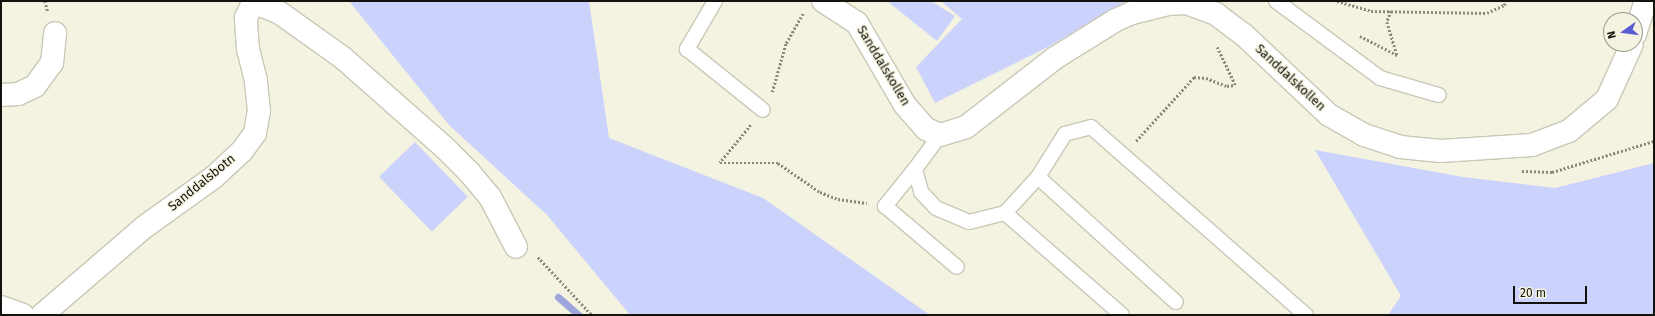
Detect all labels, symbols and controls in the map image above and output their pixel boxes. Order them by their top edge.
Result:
north arrow [1603,12,1643,52]
street label: Sanddalskollen [853,23,913,109]
text: N [1605,30,1619,40]
street label: Sanddalskollen [1252,41,1328,115]
street label: Sanddalsbotn [165,151,239,215]
scale bar [1515,278,1589,304]
text: 20 m [1520,286,1546,300]

